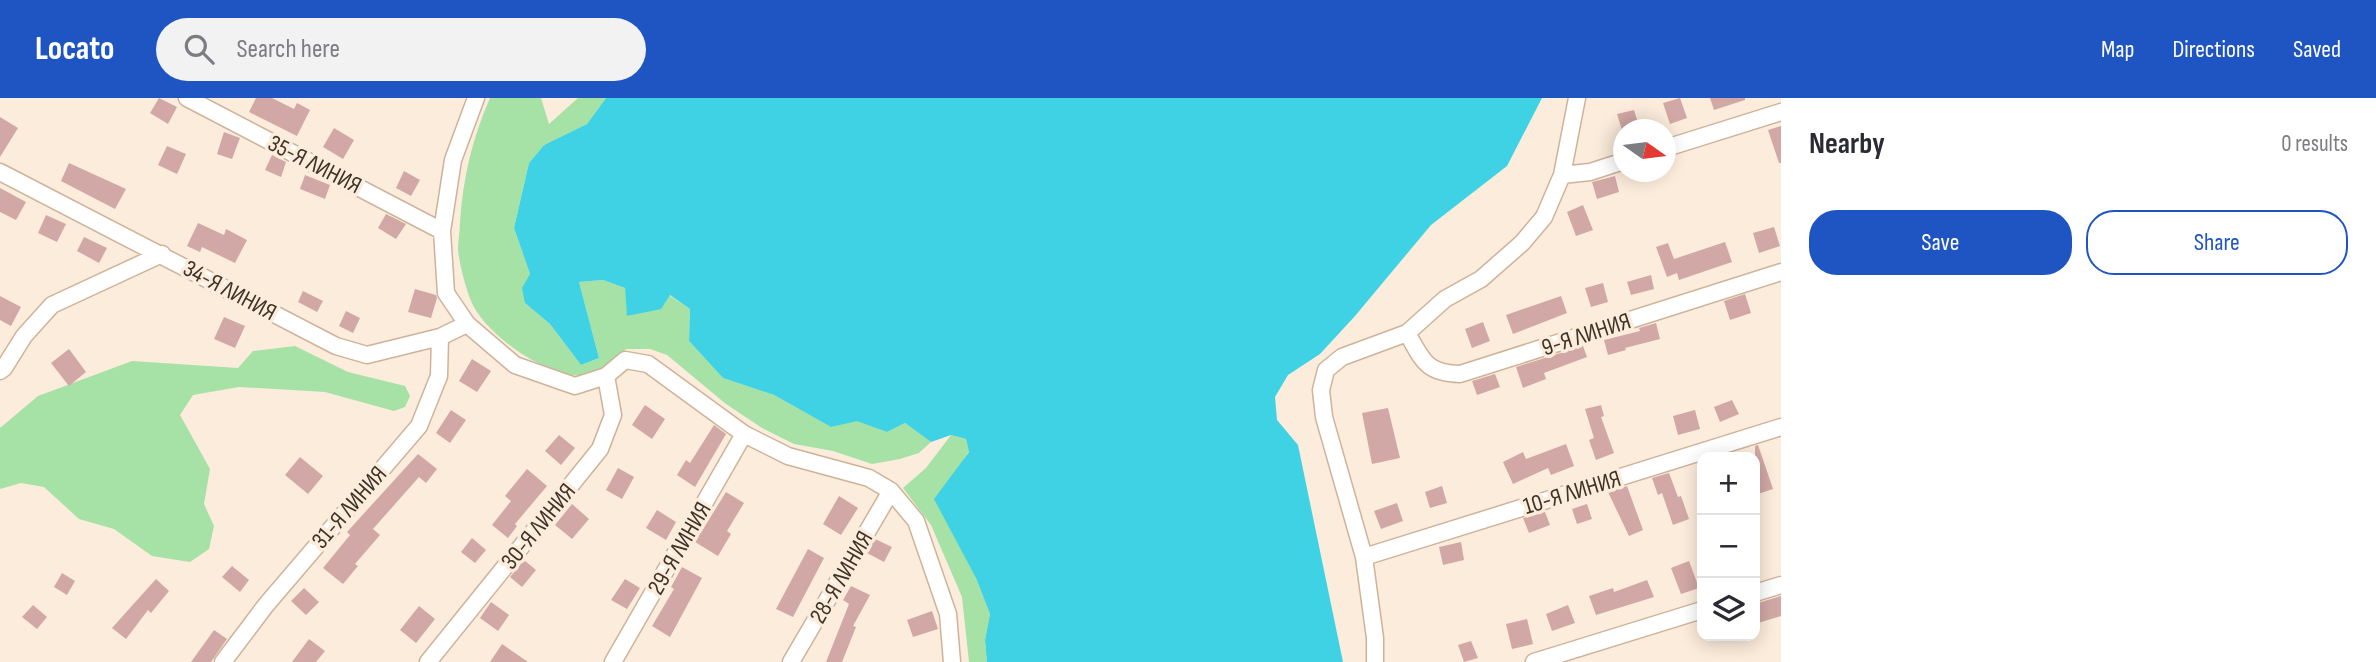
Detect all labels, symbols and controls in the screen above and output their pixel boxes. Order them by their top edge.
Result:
search box [156,18,646,81]
text: Locato [35,29,114,69]
icon: search [180,30,218,68]
text: Search here [236,34,340,65]
text: Map [2101,35,2134,64]
text: Directions [2172,35,2255,64]
text: Saved [2293,35,2341,64]
north arrow [1613,119,1676,182]
text: Nearby [1809,126,1885,162]
street label: 35-Я ЛИНИЯ [263,129,366,200]
text: 0 results [2281,130,2348,158]
button: Save [1809,210,2072,275]
button: Share [2086,210,2348,275]
street label: 34-Я ЛИНИЯ [178,254,281,327]
street label: 9-Я ЛИНИЯ [1538,306,1634,362]
map controls [1697,452,1760,641]
button: + [1697,452,1760,515]
street label: 31-Я ЛИНИЯ [306,460,393,555]
street label: 10-Я ЛИНИЯ [1520,464,1624,521]
street label: 30-Я ЛИНИЯ [495,477,582,575]
street label: 29-Я ЛИНИЯ [641,497,717,600]
button: − [1697,515,1760,578]
street label: 28-Я ЛИНИЯ [803,526,879,629]
button: layers [1697,578,1760,641]

